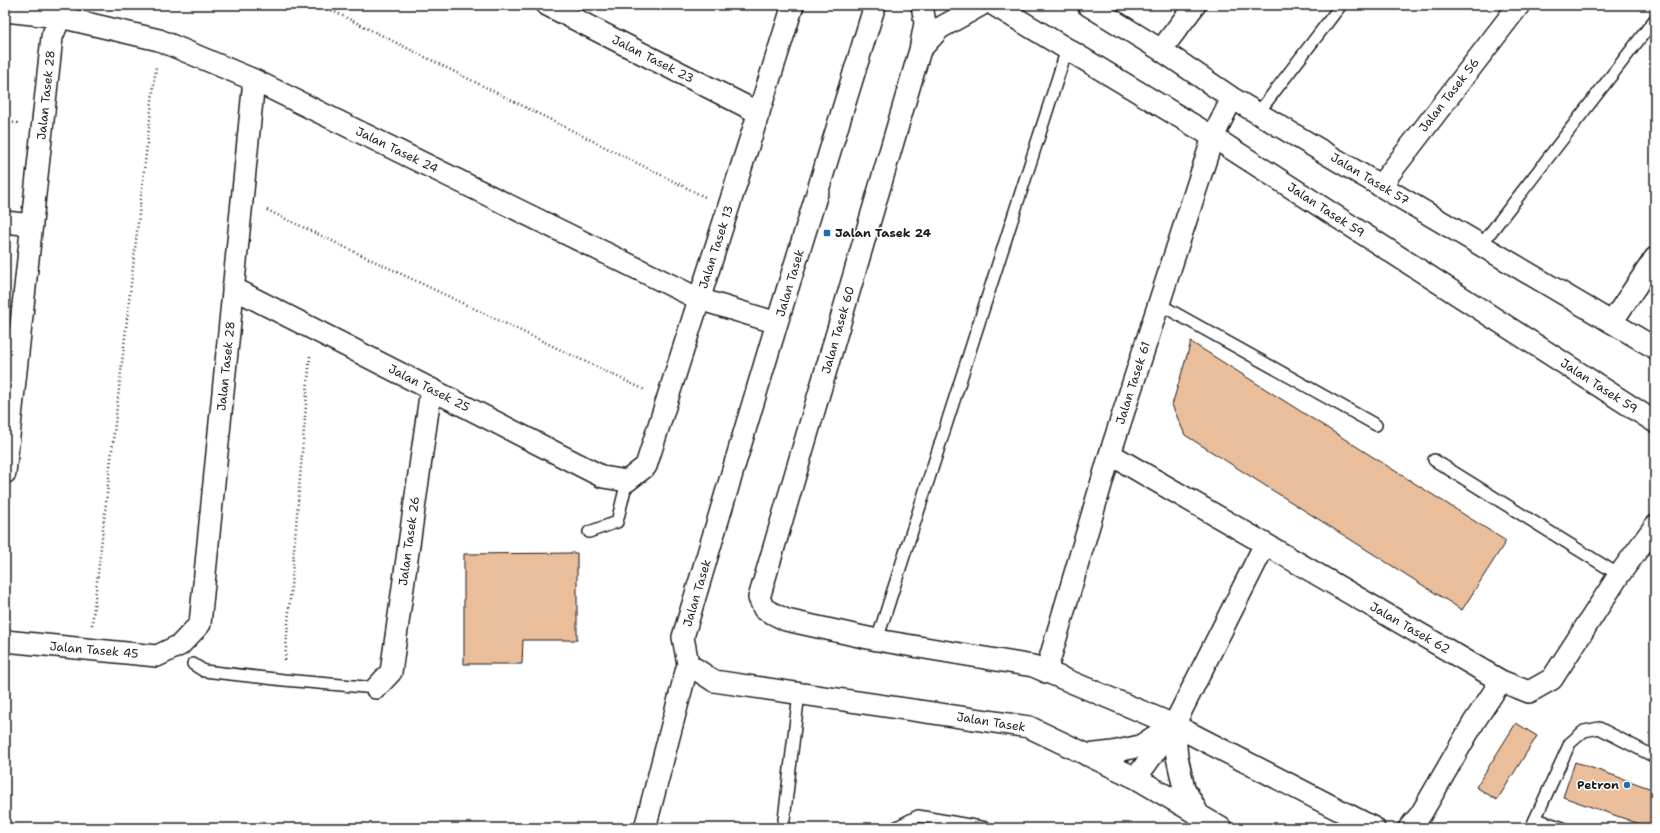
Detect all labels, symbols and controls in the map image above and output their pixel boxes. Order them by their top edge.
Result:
street label: Jalan Tasek 23 [609,31,697,87]
street label: Jalan Tasek 28 [33,49,59,141]
street label: Jalan Tasek 56 [1415,55,1483,135]
street label: Jalan Tasek 24 [353,123,441,177]
street label: Jalan Tasek 57 [1328,149,1412,209]
street label: Jalan Tasek 59 [1284,179,1368,241]
street label: Jalan Tasek 13 [695,203,737,291]
place label: Jalan Tasek 24 [835,225,932,241]
marker: Jalan Tasek 24 [822,228,832,238]
street label: Jalan Tasek [772,247,808,319]
street label: Jalan Tasek 60 [818,284,858,376]
street label: Jalan Tasek 28 [213,320,239,412]
street label: Jalan Tasek 61 [1112,339,1154,427]
street label: Jalan Tasek 59 [1557,355,1641,417]
street label: Jalan Tasek 25 [386,361,472,415]
street label: Jalan Tasek 26 [395,495,423,587]
street label: Jalan Tasek [679,557,715,629]
street label: Jalan Tasek 62 [1367,599,1453,657]
street label: Jalan Tasek 45 [49,638,139,662]
street label: Jalan Tasek [955,709,1027,735]
place label: Petron [1577,777,1619,793]
marker: Petron [1622,780,1632,790]

